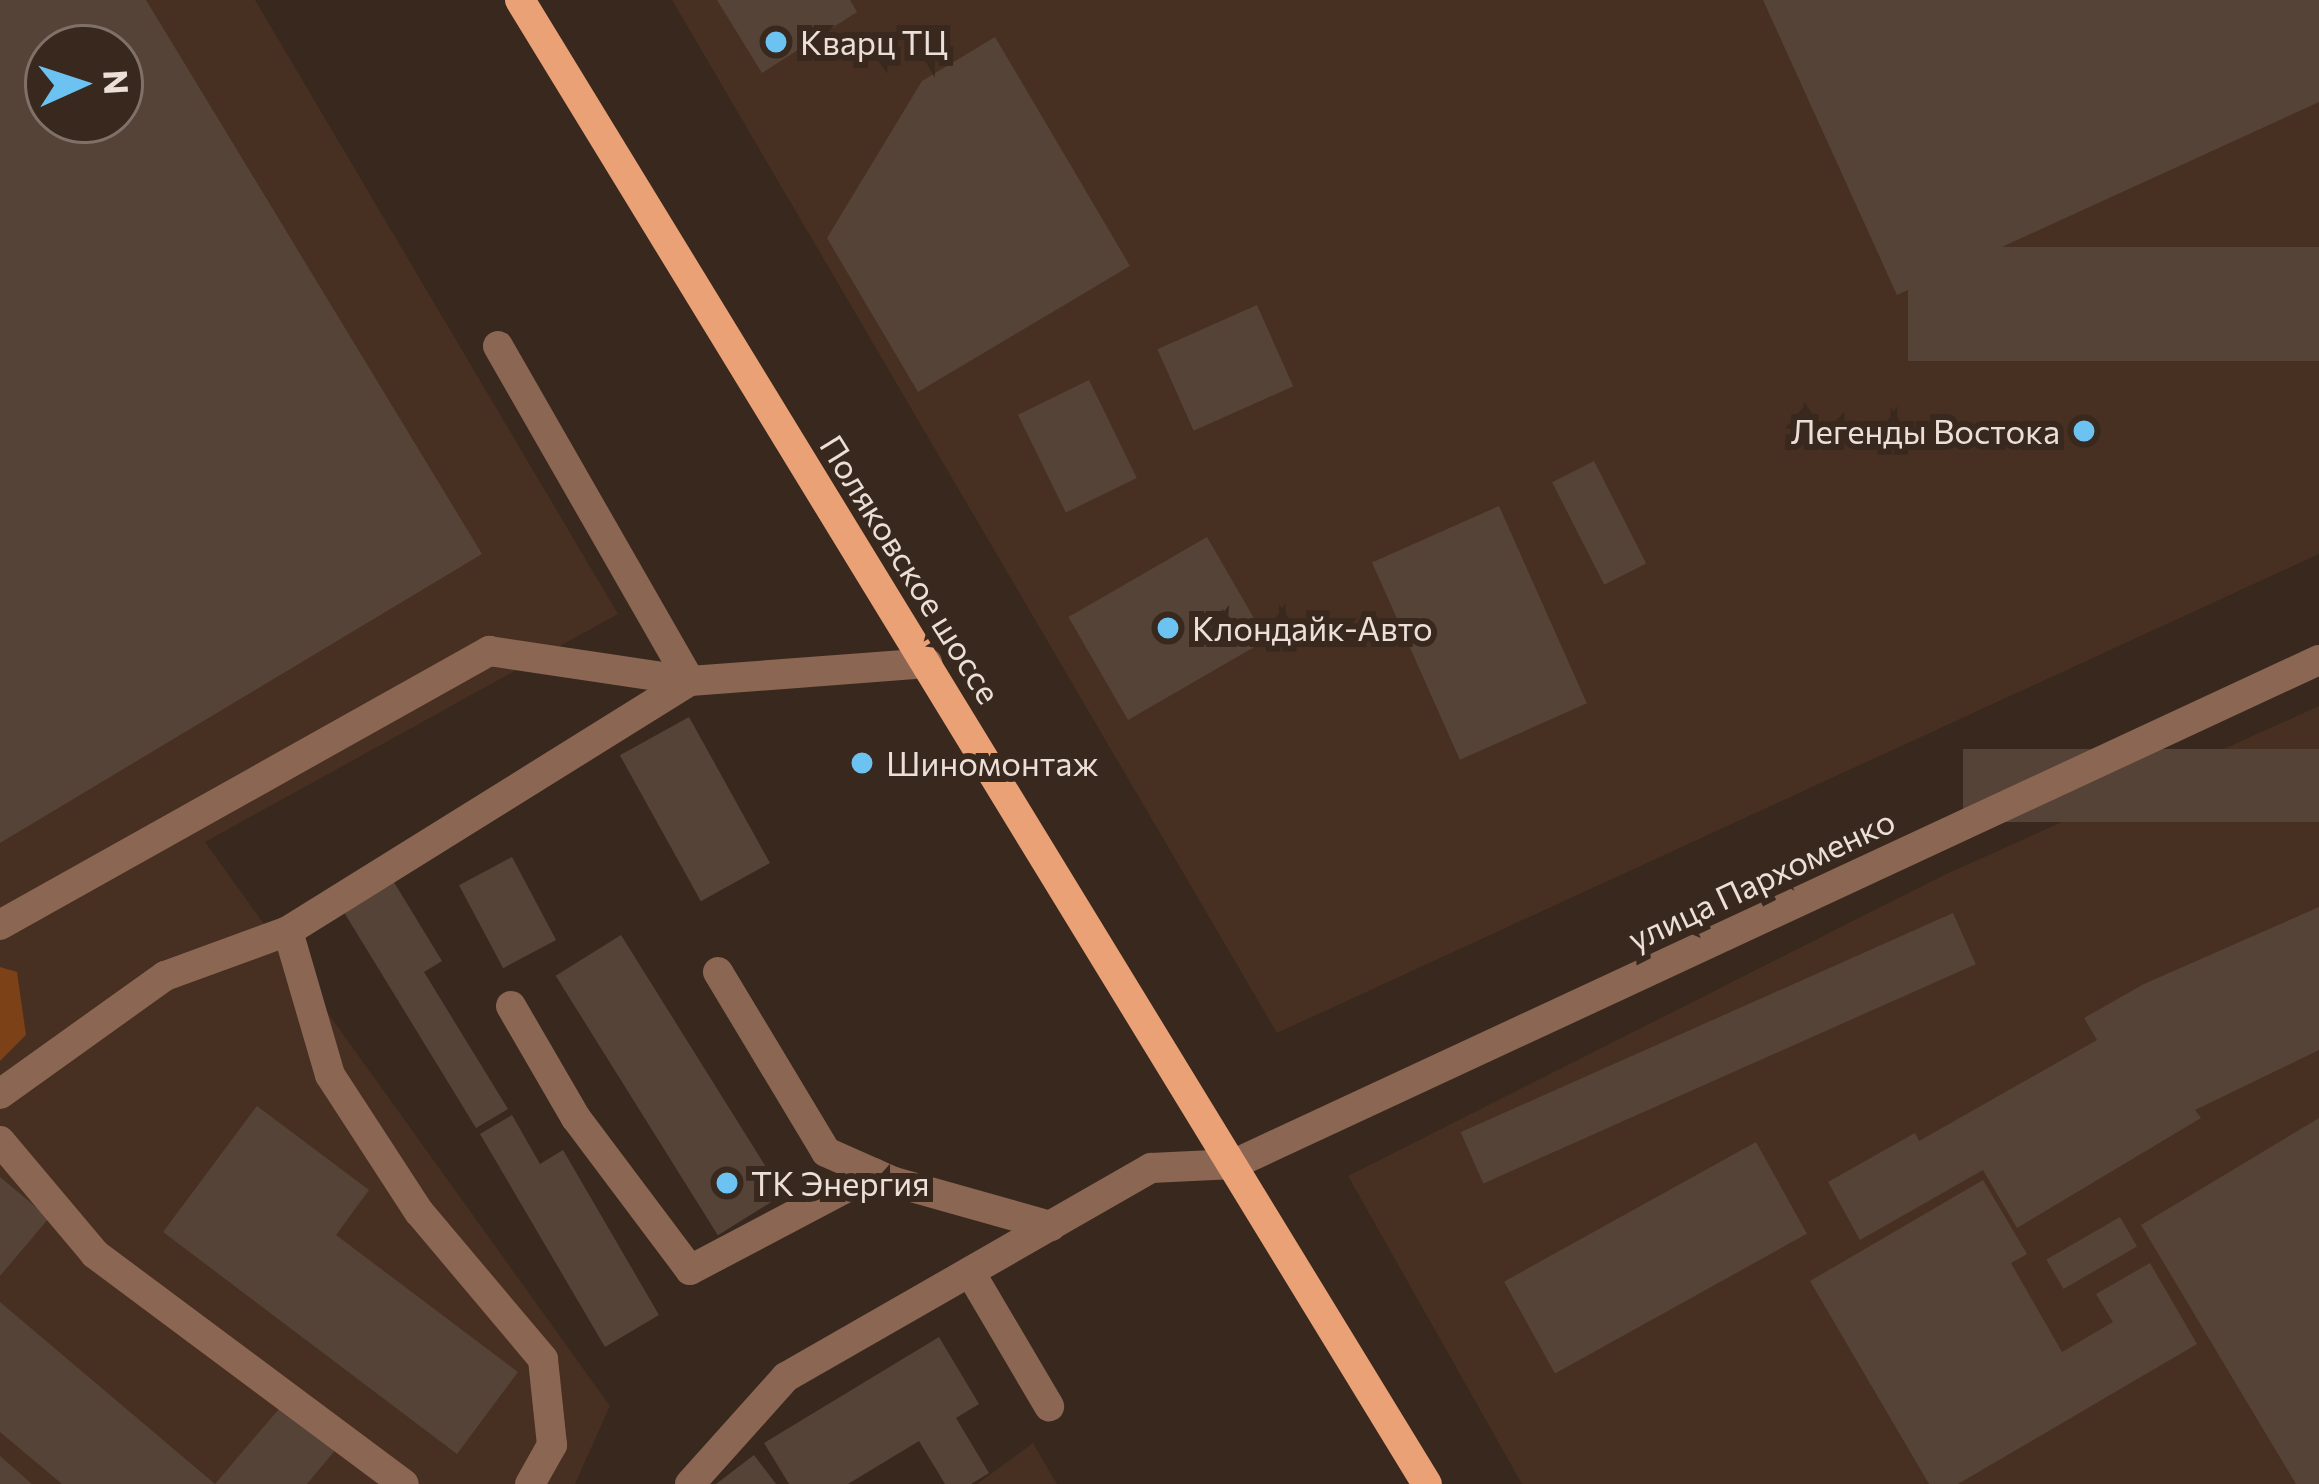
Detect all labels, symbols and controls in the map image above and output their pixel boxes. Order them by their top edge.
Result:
place label: Кварц ТЦ [800,22,948,62]
north arrow [24,24,144,144]
marker: Кварц ТЦ [763,29,789,55]
text: N [96,69,139,96]
place label: Легенды Востока [1791,411,2060,451]
marker: Легенды Востока [2071,418,2097,444]
street label: Поляковское шоссе [812,428,1010,710]
place label: Клондайк-Авто [1192,608,1433,648]
marker: Клондайк-Авто [1155,615,1181,641]
place label: Шиномонтаж [886,743,1099,783]
marker: Шиномонтаж [849,750,875,776]
street label: улица Пархоменко [1621,800,1901,958]
place label: ТК Энергия [751,1163,930,1203]
marker: ТК Энергия [714,1170,740,1196]

